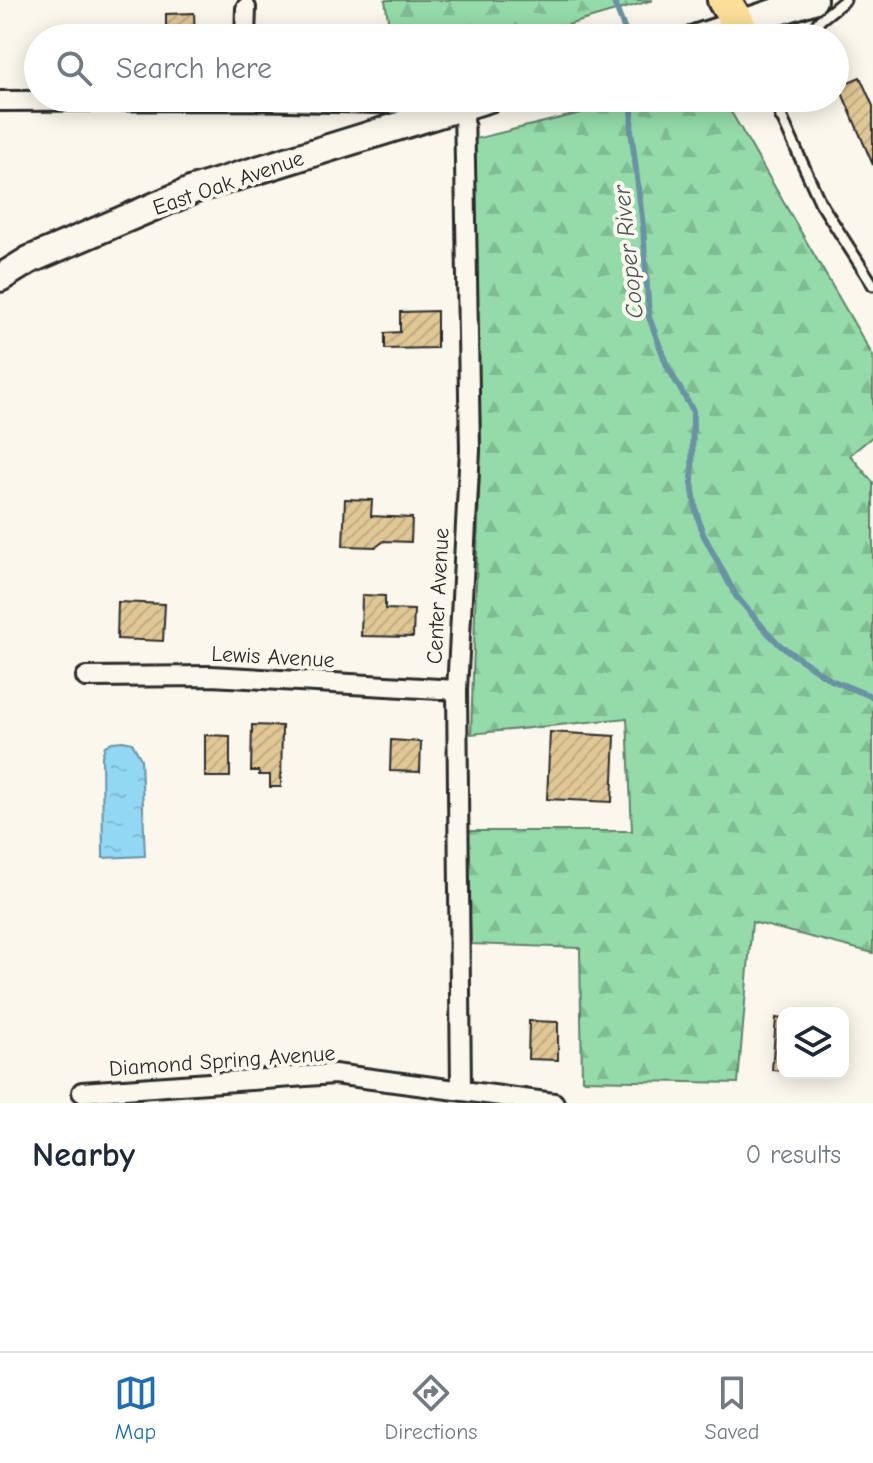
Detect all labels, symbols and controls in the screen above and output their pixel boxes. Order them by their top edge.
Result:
search box [24,24,849,112]
icon: search [52,46,96,90]
text: Search here [116,51,272,86]
street label: East Oak Avenue [149,145,307,221]
water label: Cooper River [607,182,649,320]
street label: Center Avenue [421,527,455,665]
street label: Lewis Avenue [211,641,335,673]
map controls [777,1007,849,1079]
button: layers [777,1007,849,1079]
street label: Diamond Spring Avenue [108,1040,336,1082]
text: Nearby [32,1135,135,1175]
text: 0 results [746,1140,841,1170]
tab: Map [114,1371,158,1445]
tab: Directions [385,1371,478,1445]
tab: Saved [705,1371,759,1445]

